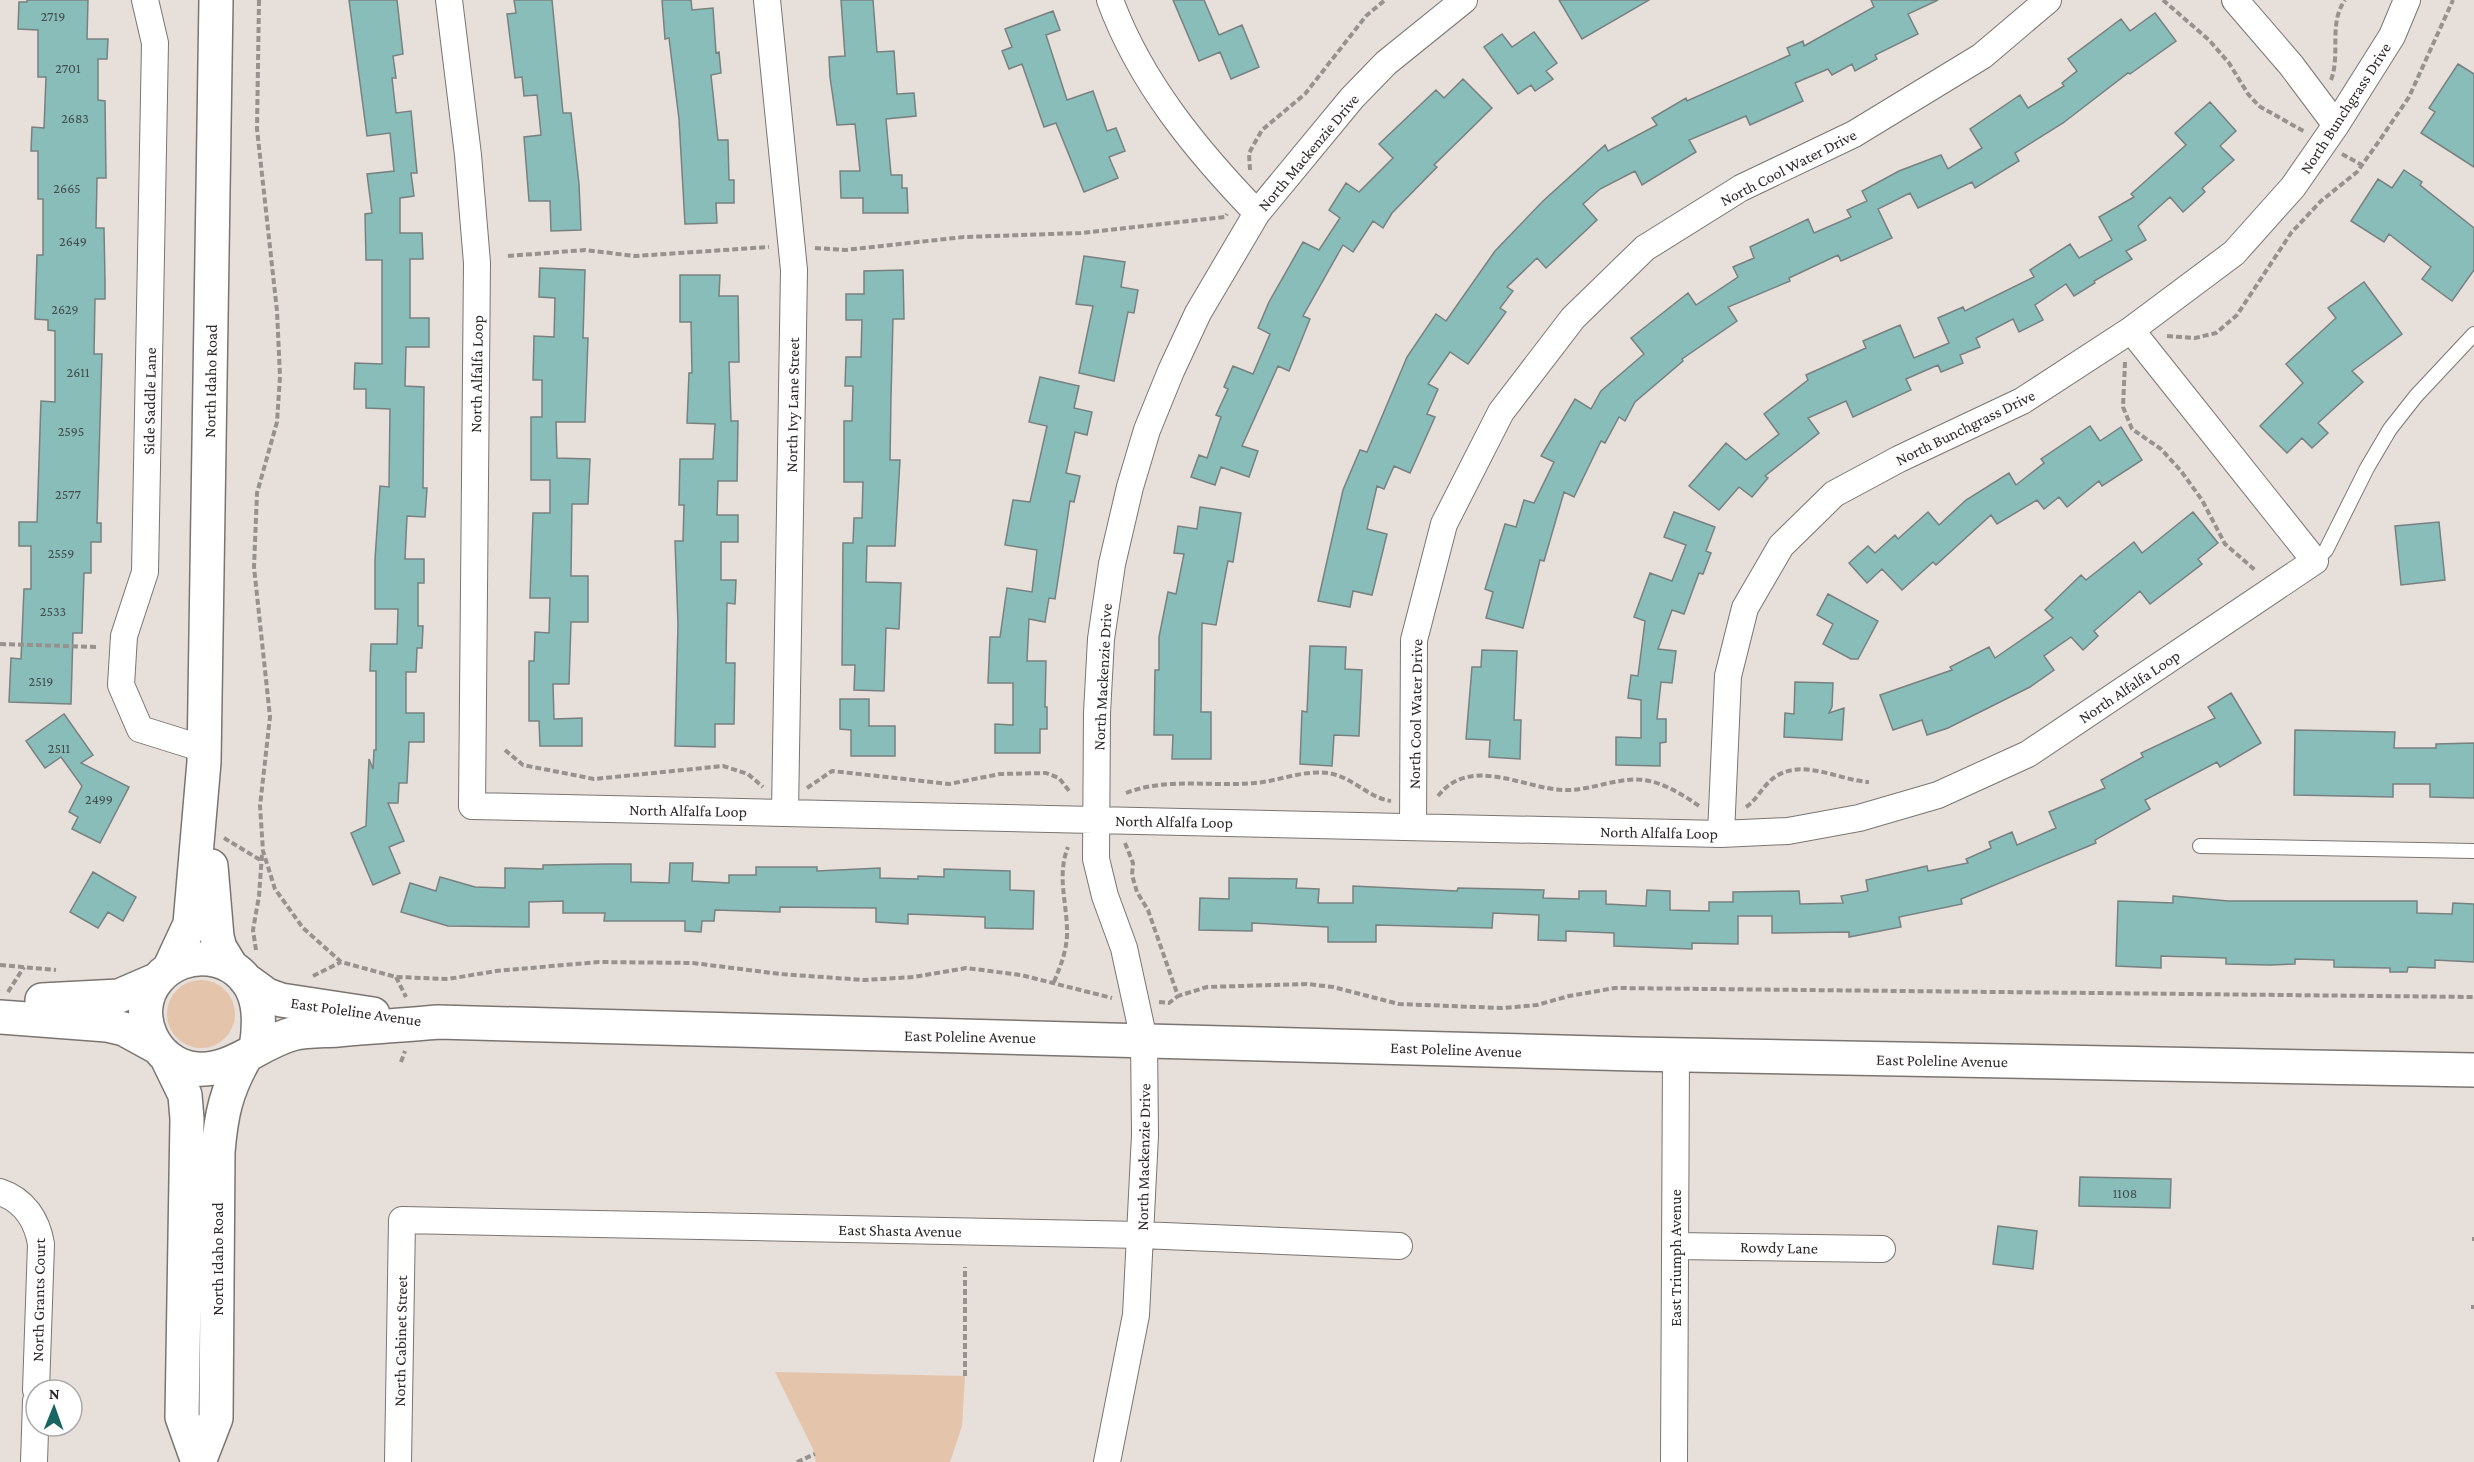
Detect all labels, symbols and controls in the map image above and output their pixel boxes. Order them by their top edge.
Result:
house number: 2719 [41,8,65,24]
street label: North Bunchgrass Drive [2297,40,2395,178]
house number: 2701 [55,60,81,76]
street label: North Mackenzie Drive [1255,90,1362,214]
house number: 2683 [61,110,89,126]
street label: North Cool Water Drive [1717,126,1859,209]
house number: 2665 [53,180,81,196]
house number: 2649 [59,233,87,249]
house number: 2629 [51,301,79,317]
street label: North Alfalfa Loop [467,315,487,433]
street label: North Idaho Road [201,324,220,438]
street label: North Ivy Lane Street [783,337,803,473]
street label: Side Saddle Lane [140,347,159,455]
house number: 2611 [66,364,90,380]
street label: North Bunchgrass Drive [1893,386,2038,469]
house number: 2595 [58,423,84,439]
house number: 2577 [55,486,81,502]
house number: 2559 [48,545,74,561]
house number: 2533 [40,603,66,619]
street label: North Mackenzie Drive [1090,603,1115,751]
street label: North Cool Water Drive [1406,639,1425,789]
street label: North Alfalfa Loop [2076,646,2183,727]
house number: 2519 [29,673,53,689]
house number: 2511 [48,740,71,756]
house number: 2499 [85,791,113,807]
street label: North Alfalfa Loop [629,801,747,821]
street label: North Alfalfa Loop [1115,812,1233,832]
street label: North Alfalfa Loop [1600,823,1718,843]
street label: East Poleline Avenue [290,994,422,1029]
street label: East Poleline Avenue [904,1027,1036,1046]
street label: East Poleline Avenue [1390,1039,1522,1060]
street label: East Poleline Avenue [1876,1051,2008,1070]
street label: North Mackenzie Drive [1134,1083,1153,1231]
house number: 1108 [2113,1185,2137,1201]
street label: East Triumph Avenue [1667,1189,1685,1327]
street label: North Idaho Road [209,1202,226,1316]
street label: East Shasta Avenue [838,1221,962,1240]
street label: North Grants Court [29,1237,48,1362]
street label: Rowdy Lane [1740,1238,1818,1258]
street label: North Cabinet Street [391,1274,410,1407]
north arrow [24,1378,84,1438]
text: N [49,1385,60,1402]

